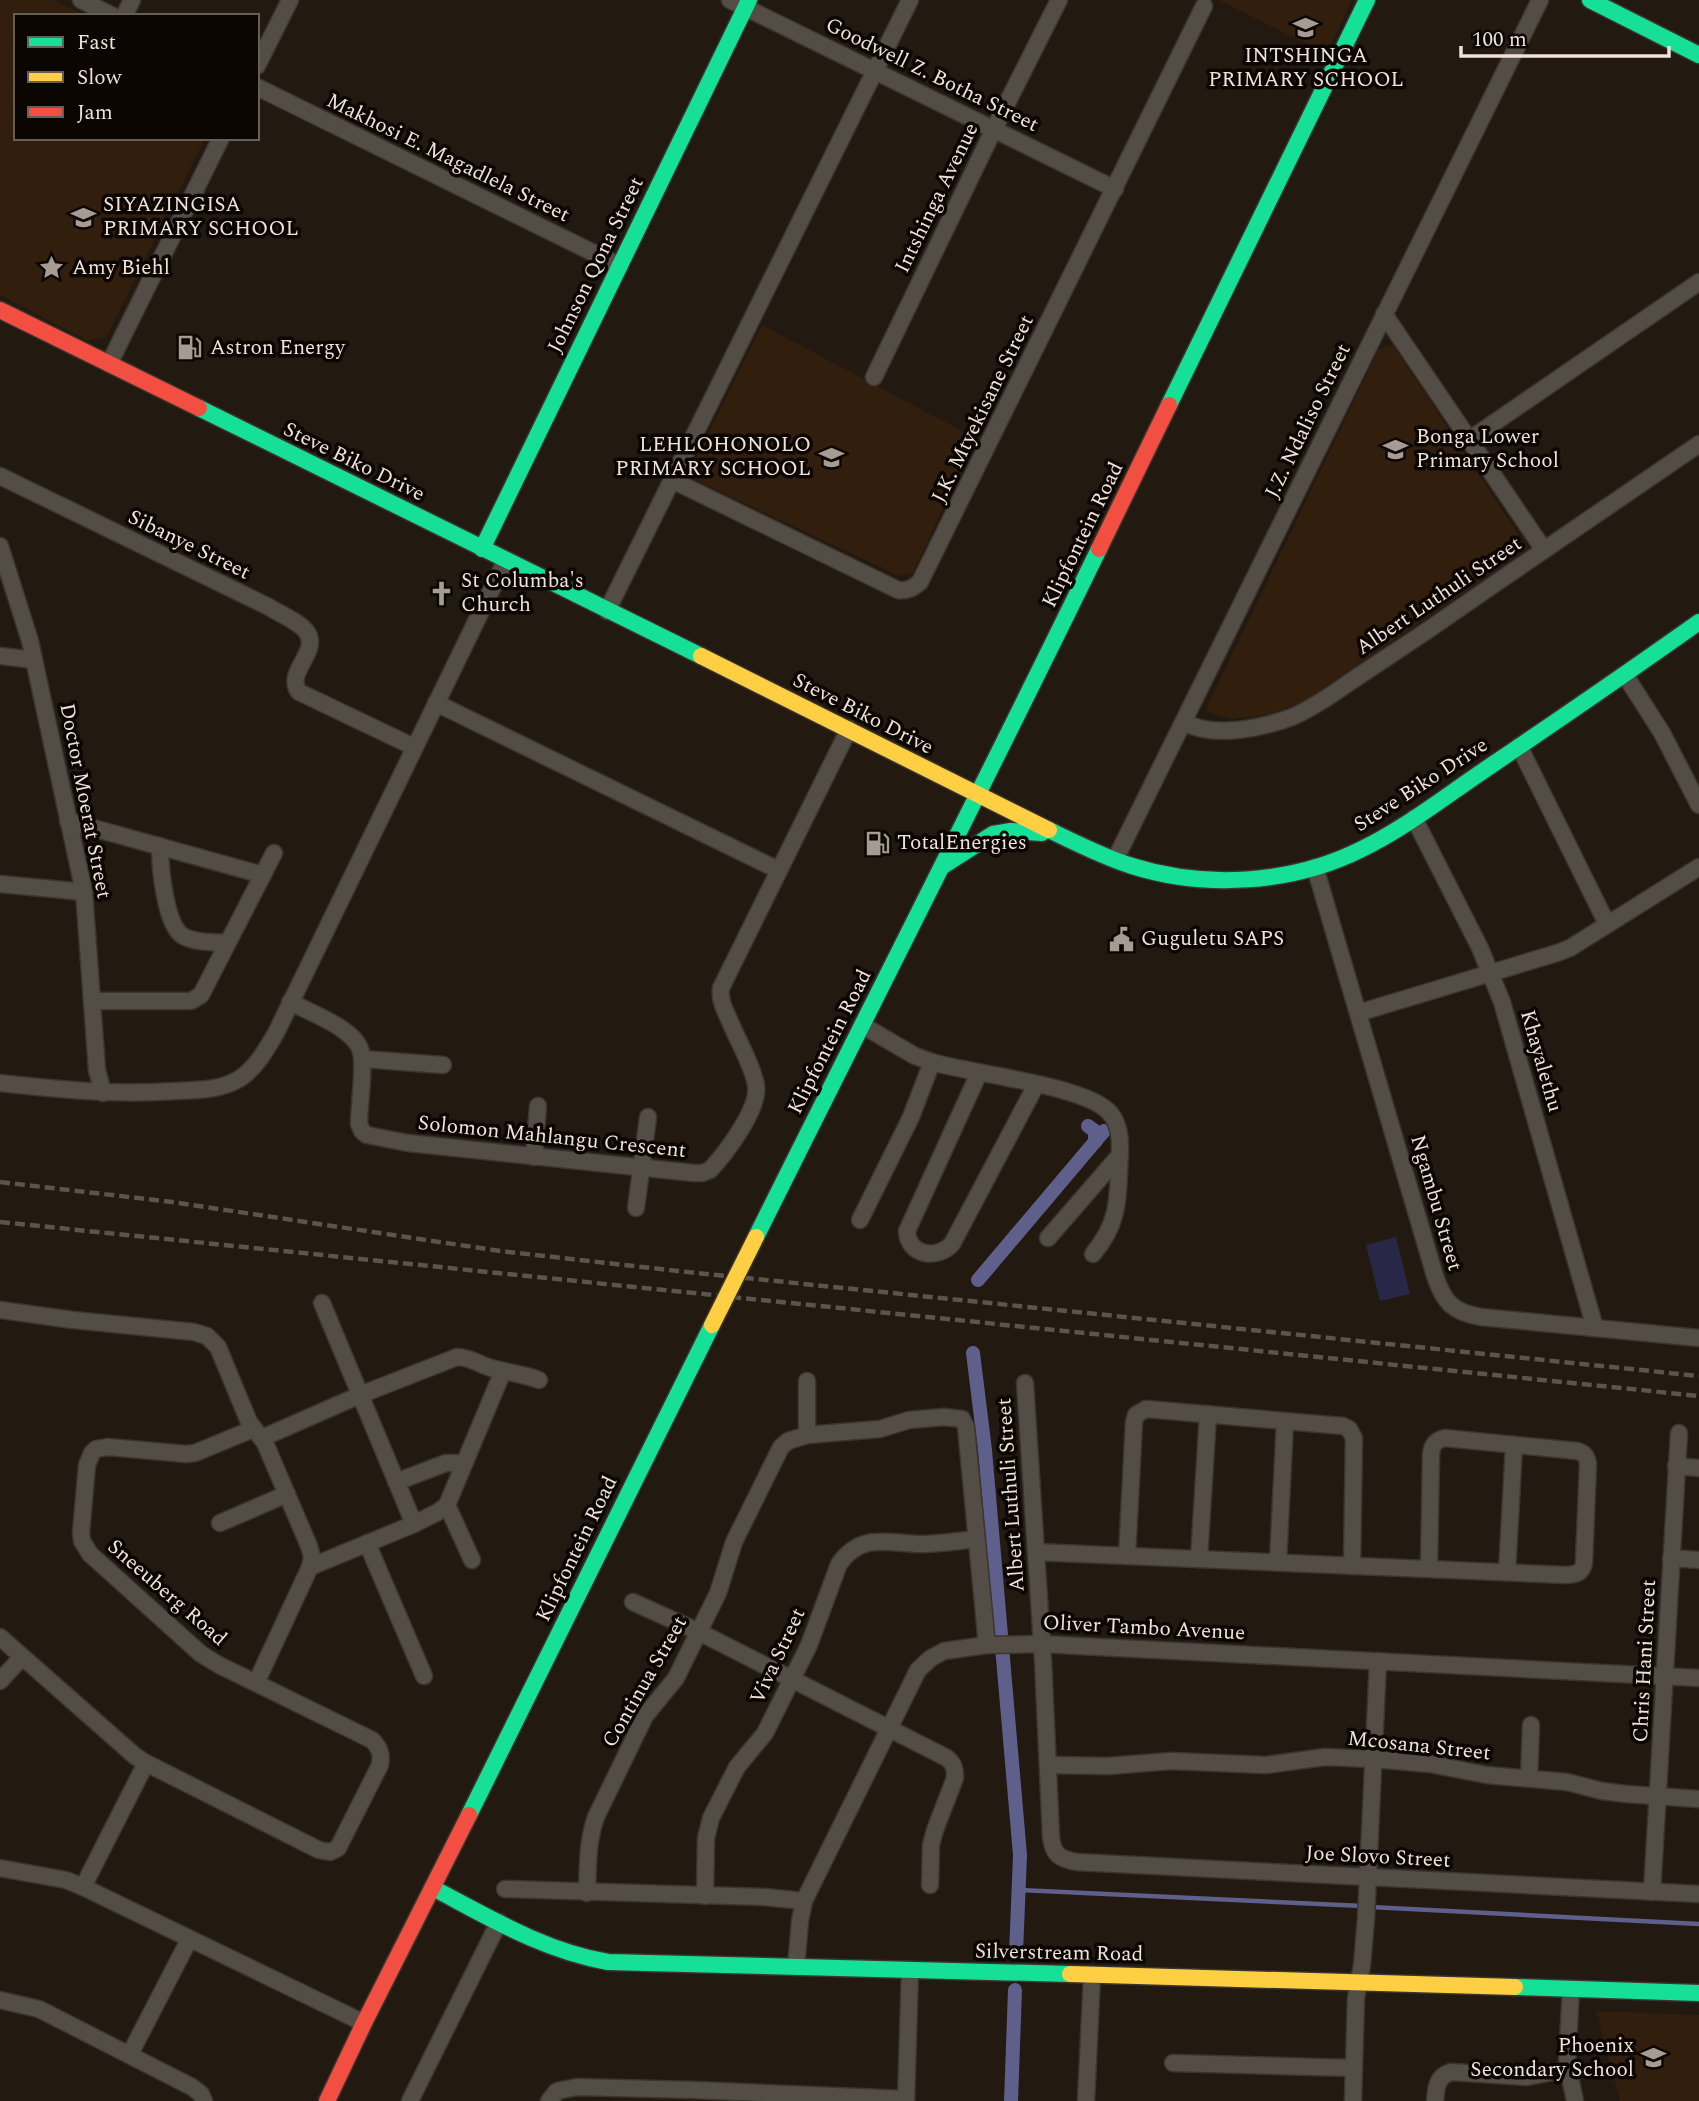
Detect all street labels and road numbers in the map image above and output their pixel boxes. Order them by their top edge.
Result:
street label: Goodwell Z. Botha Street [820,9,1044,141]
street label: Makhosi E. Magadlela Street [321,85,575,231]
street label: Intshinga Avenue [887,117,987,279]
street label: Johnson Qona Street [539,171,653,359]
street label: J.K. Mtyekisane Street [923,309,1043,509]
street label: J.Z. Ndaliso Street [1257,338,1359,504]
street label: Steve Biko Drive [278,414,430,510]
street label: Klipfontein Road [1034,457,1132,613]
street label: Sibanye Street [122,502,256,588]
street label: Albert Luthuli Street [1349,528,1529,664]
street label: Steve Biko Drive [787,665,939,763]
street label: Doctor Moerat Street [50,701,120,901]
street label: Steve Biko Drive [1348,730,1494,840]
street label: Klipfontein Road [780,964,880,1120]
street label: Khayalethu [1511,1006,1571,1116]
street label: Solomon Mahlangu Crescent [416,1107,688,1167]
street label: Ngambu Street [1401,1131,1471,1275]
street label: Albert Luthuli Street [988,1397,1034,1593]
street label: Klipfontein Road [528,1471,626,1627]
street label: Sneeuberg Road [100,1532,234,1654]
street label: Chris Hani Street [1625,1579,1665,1743]
street label: Viva Street [742,1603,814,1709]
street label: Oliver Tambo Avenue [1042,1607,1246,1649]
street label: Continua Street [594,1610,696,1754]
street label: Mcosana Street [1346,1723,1492,1769]
street label: Joe Slovo Street [1305,1837,1451,1877]
street label: Silverstream Road [974,1936,1144,1970]

